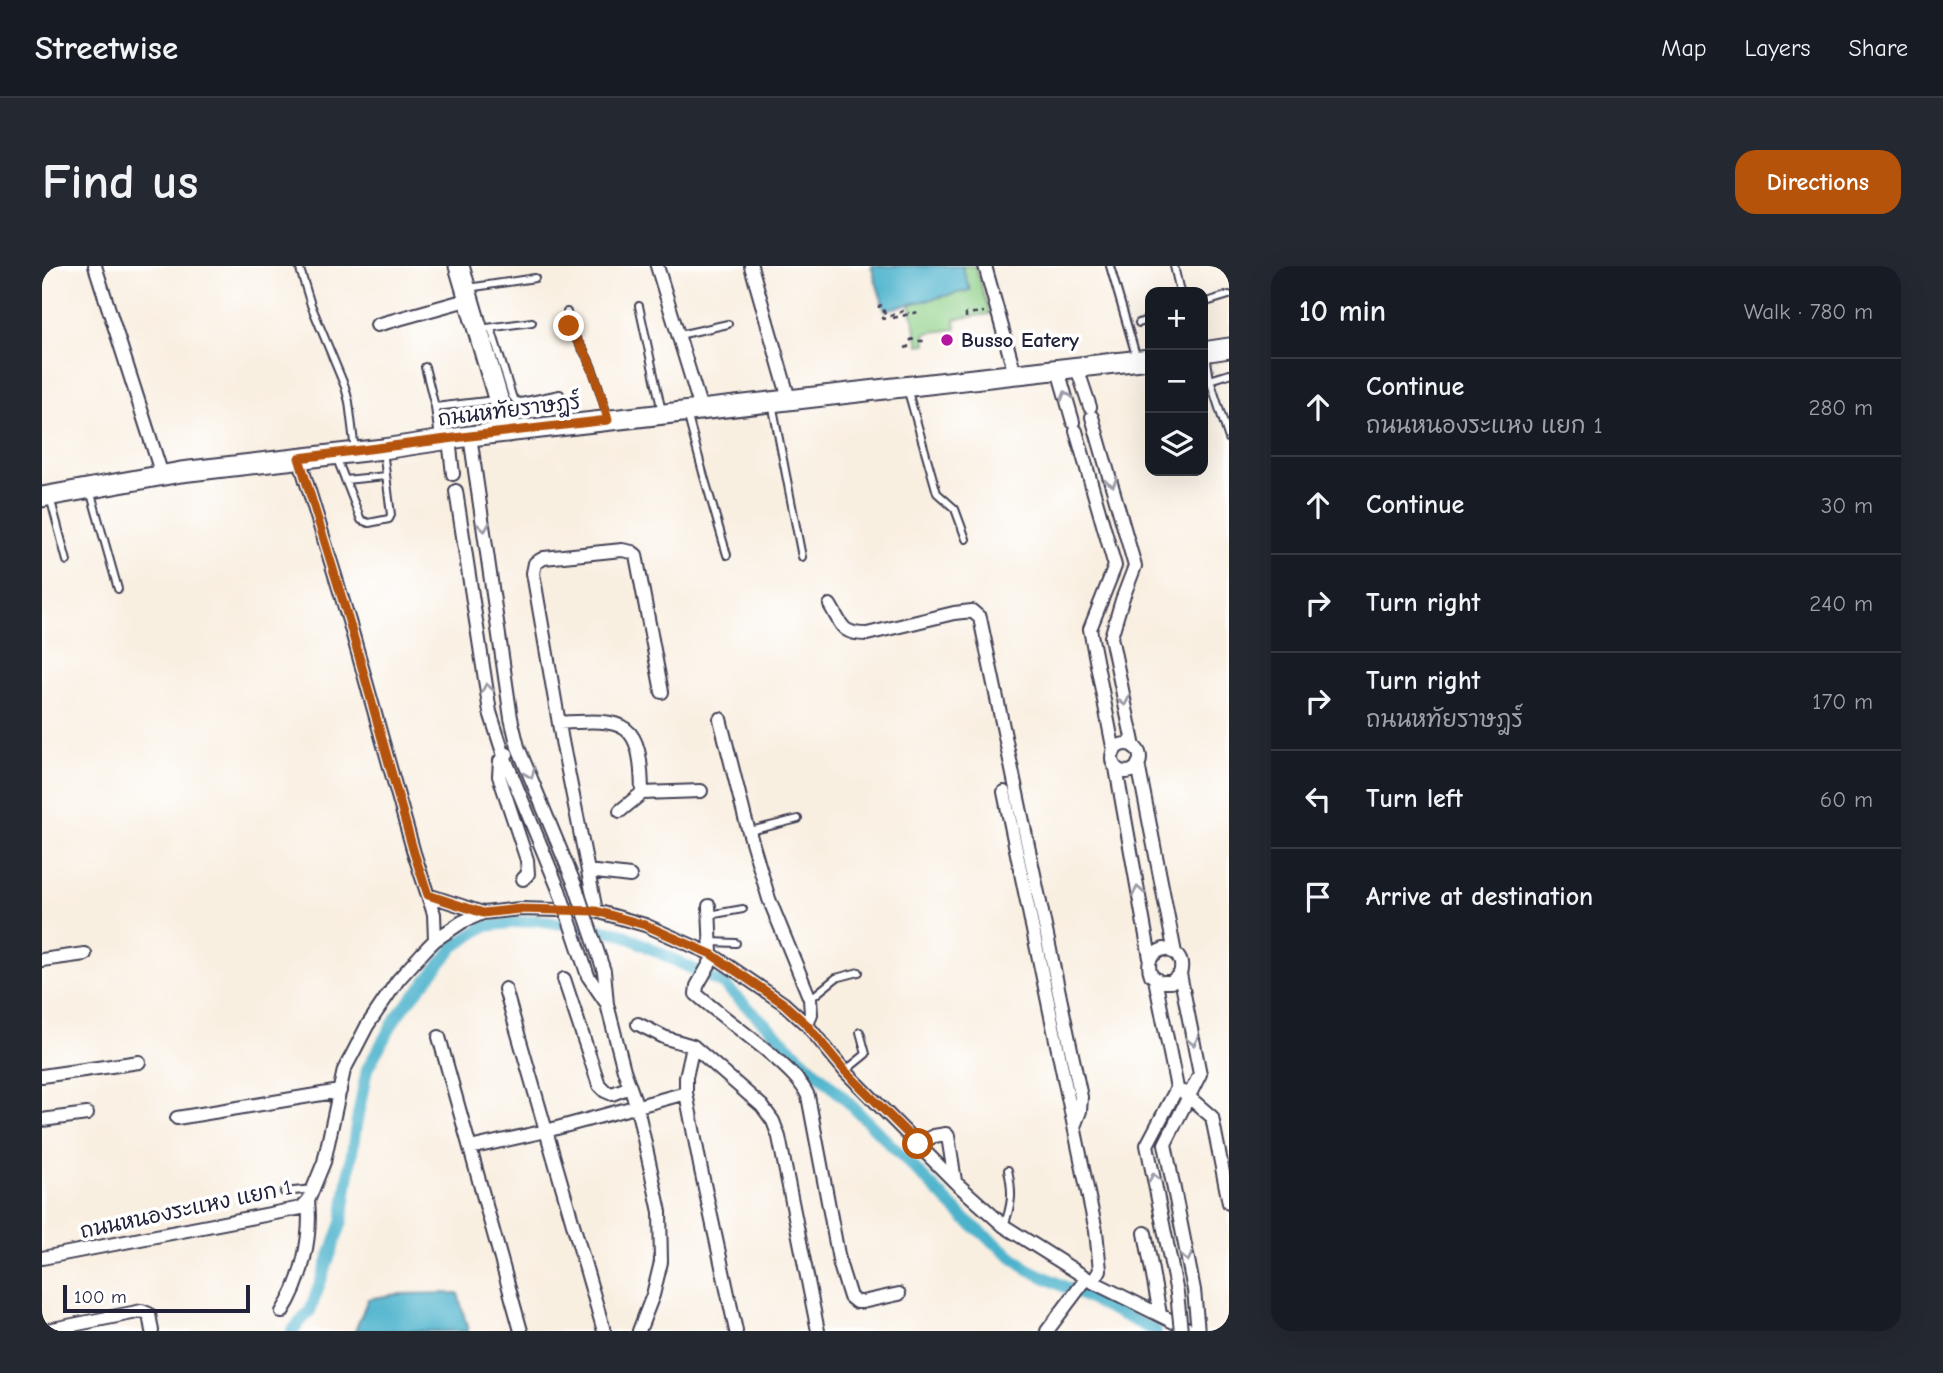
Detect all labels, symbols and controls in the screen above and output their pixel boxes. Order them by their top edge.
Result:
text: Streetwise [35,29,178,67]
text: Map [1661,34,1707,62]
text: Layers [1745,34,1810,62]
text: Share [1848,34,1908,62]
button: Directions [1735,150,1901,214]
text: Find us [42,154,198,210]
map controls [1145,287,1208,476]
button: + [1145,287,1208,350]
text: 10 min [1299,294,1386,329]
text: Walk · 780 m [1744,298,1873,325]
route end [553,310,584,341]
place label: Busso Eatery [961,328,1079,352]
marker: Busso Eatery [939,332,955,348]
button: − [1145,350,1208,413]
text: Continue [1366,372,1464,402]
street label: ถนนหทัยราษฎร์ [436,388,582,433]
icon: ahead [1299,388,1337,426]
one-way arrow [1059,391,1074,403]
text: 280 m [1808,394,1873,421]
text: ถนนหนองระแหง แยก 1 [1366,412,1603,439]
button: layers [1145,413,1208,476]
one-way arrow [1103,476,1118,488]
icon: ahead [1299,486,1337,524]
text: Continue [1366,490,1464,520]
text: 30 m [1821,492,1873,519]
one-way arrow [476,522,491,533]
icon: right [1299,584,1337,622]
text: Turn right [1366,588,1480,618]
text: 240 m [1809,590,1873,617]
text: Turn right [1366,666,1480,696]
one-way arrow [479,682,494,694]
icon: right [1299,682,1337,720]
text: 170 m [1812,688,1873,715]
one-way arrow [1116,695,1131,707]
text: ถนนหทัยราษฎร์ [1366,706,1523,733]
one-way arrow [521,768,535,780]
icon: left [1299,780,1337,818]
text: Turn left [1366,784,1463,814]
text: 60 m [1820,786,1873,813]
icon: arrive [1299,878,1337,916]
text: Arrive at destination [1366,882,1593,912]
one-way arrow [1131,885,1146,897]
one-way arrow [1185,1035,1200,1047]
route start [902,1128,933,1159]
one-way arrow [1147,1172,1162,1184]
street label: ถนนหนองระแหง แยก 1 [78,1175,294,1243]
one-way arrow [1179,1251,1194,1263]
scale bar [63,1282,250,1314]
text: 100 m [74,1286,127,1308]

